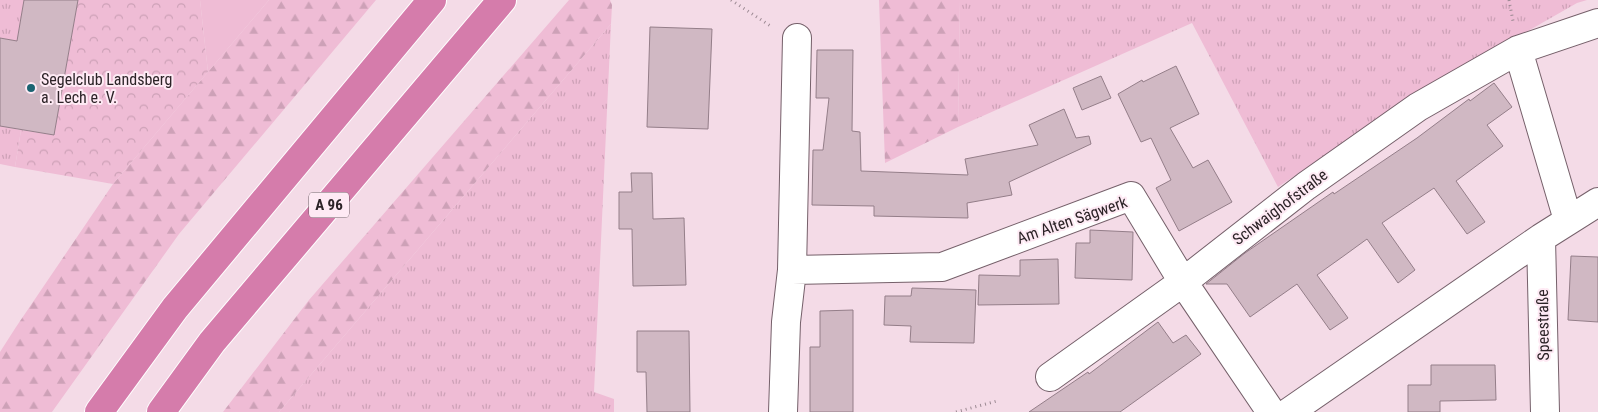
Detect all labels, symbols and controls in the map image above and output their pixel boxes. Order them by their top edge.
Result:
place label: Segelclub Landsberg a. Lech e. V. [41,70,172,107]
marker: Segelclub Landsberg a. Lech e. V. [25,82,37,94]
street label: Schwaighofstraße [1229,165,1331,249]
road number: A 96 [309,192,349,218]
street label: Am Alten Sägwerk [1014,192,1130,248]
street label: Speestraße [1533,289,1553,361]

